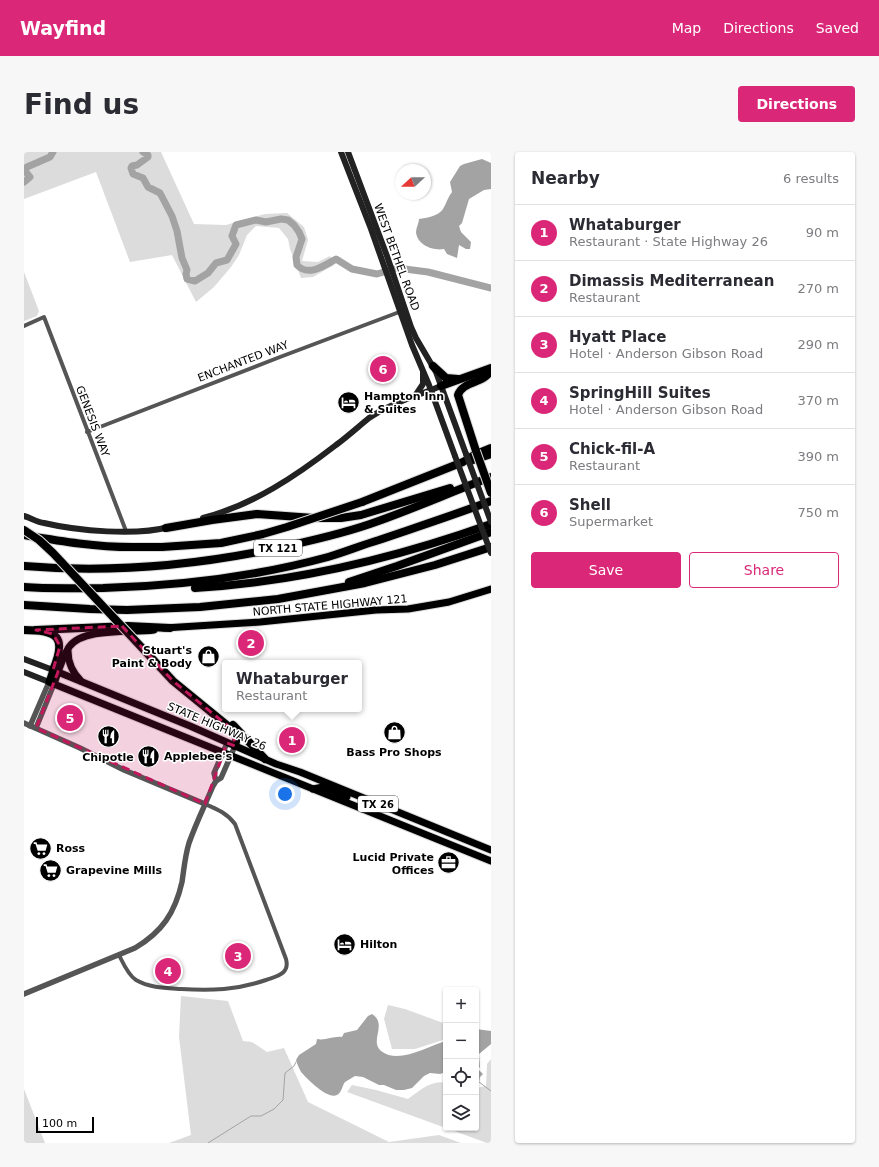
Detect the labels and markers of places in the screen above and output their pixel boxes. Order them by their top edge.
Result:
pin: 6 [370,354,396,384]
hotel icon: Hampton Inn & Suites [335,389,361,415]
place label: Hampton Inn & Suites [364,390,444,416]
pin: 2 [238,628,264,658]
shop icon: Stuart's Paint & Body [195,643,221,669]
place label: Stuart's Paint & Body [112,644,192,670]
pin: 5 [57,703,83,733]
shop icon: Bass Pro Shops [381,719,407,745]
restaurant icon: Chipotle [95,724,121,750]
pin: 1 [279,725,305,755]
restaurant icon: Applebee's [136,743,162,769]
place label: Bass Pro Shops [346,746,442,759]
place label: Applebee's [164,750,233,763]
place label: Chipotle [82,751,134,764]
supermarket icon: Ross [27,835,53,861]
place label: Ross [56,842,86,855]
office icon: Lucid Private Offices [436,850,462,876]
place label: Lucid Private Offices [353,851,434,877]
supermarket icon: Grapevine Mills [37,857,63,883]
place label: Grapevine Mills [66,864,163,877]
hotel icon: Hilton [332,931,358,957]
place label: Hilton [360,938,397,951]
pin: 3 [225,941,251,971]
pin: 4 [155,956,181,986]

